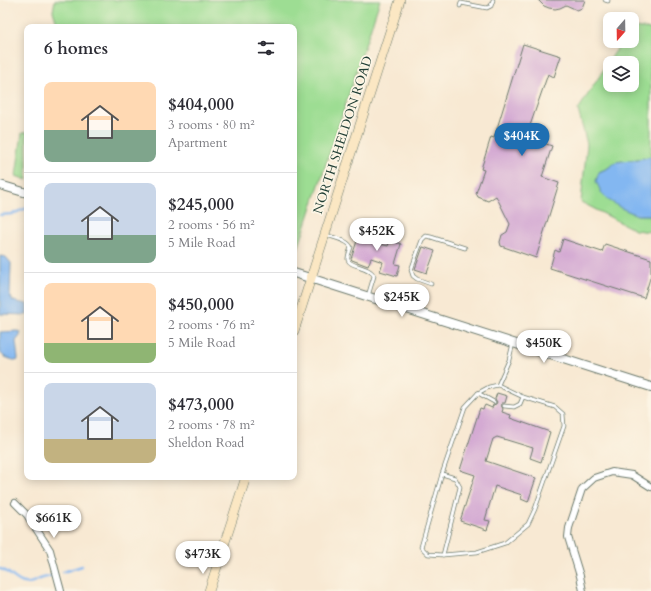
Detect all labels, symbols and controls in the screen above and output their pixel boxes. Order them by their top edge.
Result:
north arrow [603,12,639,48]
map controls [603,12,639,92]
text: 6 homes [44,37,108,60]
icon: filters [255,37,277,59]
street label: NORTH SHELDON ROAD [309,54,377,216]
button: layers [603,56,639,92]
text: $404,000 [168,93,234,116]
icon: home [76,98,124,146]
text: 3 rooms · 80 m² [168,116,255,134]
pin: $404K [494,123,550,157]
text: $404K [503,127,541,145]
text: Apartment [168,134,227,152]
text: $245,000 [168,193,234,216]
icon: home [76,199,124,247]
text: 2 rooms · 56 m² [168,216,255,234]
pin: $452K [349,218,405,252]
text: $452K [358,222,396,240]
text: 5 Mile Road [168,234,235,252]
pin: $245K [374,284,430,318]
text: $245K [383,288,421,306]
text: $450,000 [168,293,234,316]
icon: home [76,299,124,347]
text: 2 rooms · 76 m² [168,316,255,334]
pin: $450K [516,330,572,364]
text: 5 Mile Road [168,334,235,352]
text: $450K [525,334,563,352]
text: $473,000 [168,393,234,416]
icon: home [76,399,124,447]
text: 2 rooms · 78 m² [168,416,255,434]
text: Sheldon Road [168,434,244,452]
pin: $661K [26,505,82,539]
text: $661K [35,509,73,527]
pin: $473K [175,541,231,575]
text: $473K [184,545,222,563]

